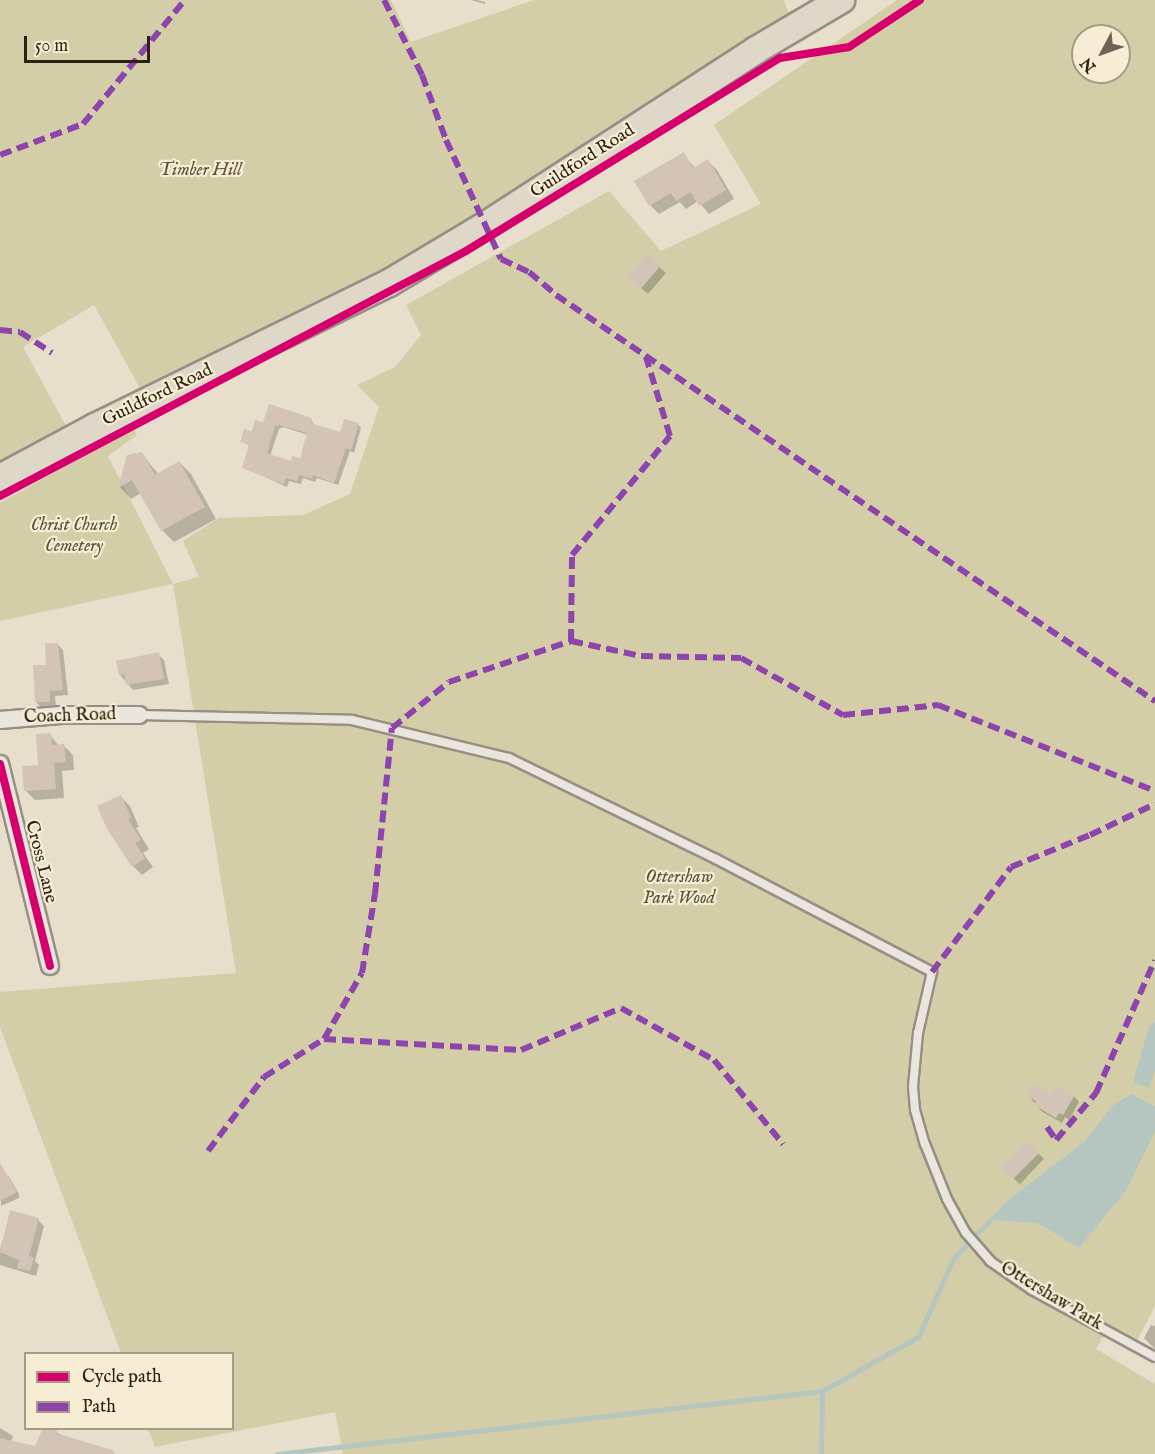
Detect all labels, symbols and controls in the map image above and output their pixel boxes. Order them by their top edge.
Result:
scale bar [27,24,153,62]
north arrow [1071,24,1131,84]
text: 50 m [35,35,68,58]
text: N [1077,53,1101,76]
street label: Guildford Road [527,120,639,204]
park label: Timber Hill [159,160,241,182]
street label: Guildford Road [99,360,217,432]
park label: Christ Church Cemetery [31,516,117,558]
street label: Coach Road [24,705,116,729]
street label: Cross Lane [19,819,61,905]
park label: Ottershaw Park Wood [643,868,715,910]
street label: Ottershaw Park [996,1258,1106,1336]
legend [24,1352,234,1430]
text: Cycle path [82,1366,162,1389]
text: Path [82,1396,116,1419]

